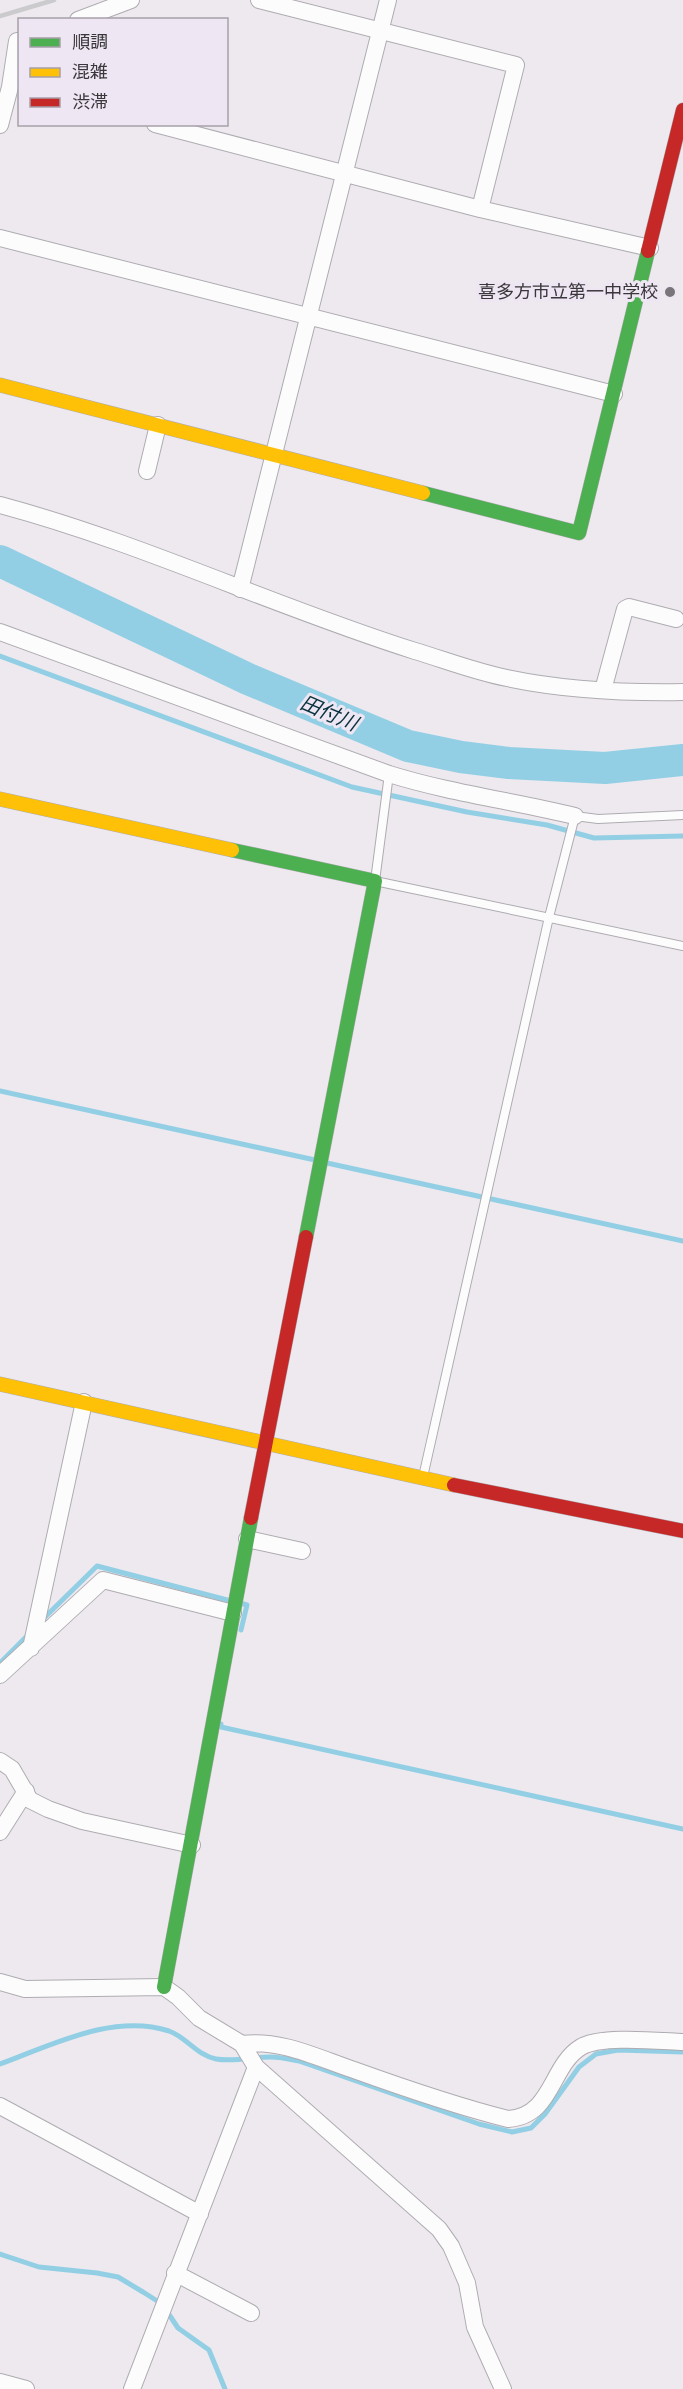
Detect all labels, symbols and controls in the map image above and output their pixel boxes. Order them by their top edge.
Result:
legend [18,18,228,126]
text: 順調 [72,31,108,52]
text: 混雑 [72,61,108,82]
text: 渋滞 [72,91,108,112]
place label: 喜多方市立第一中学校 [478,281,658,302]
marker: 喜多方市立第一中学校 [663,285,677,299]
water label: 田付川 [297,690,363,737]

